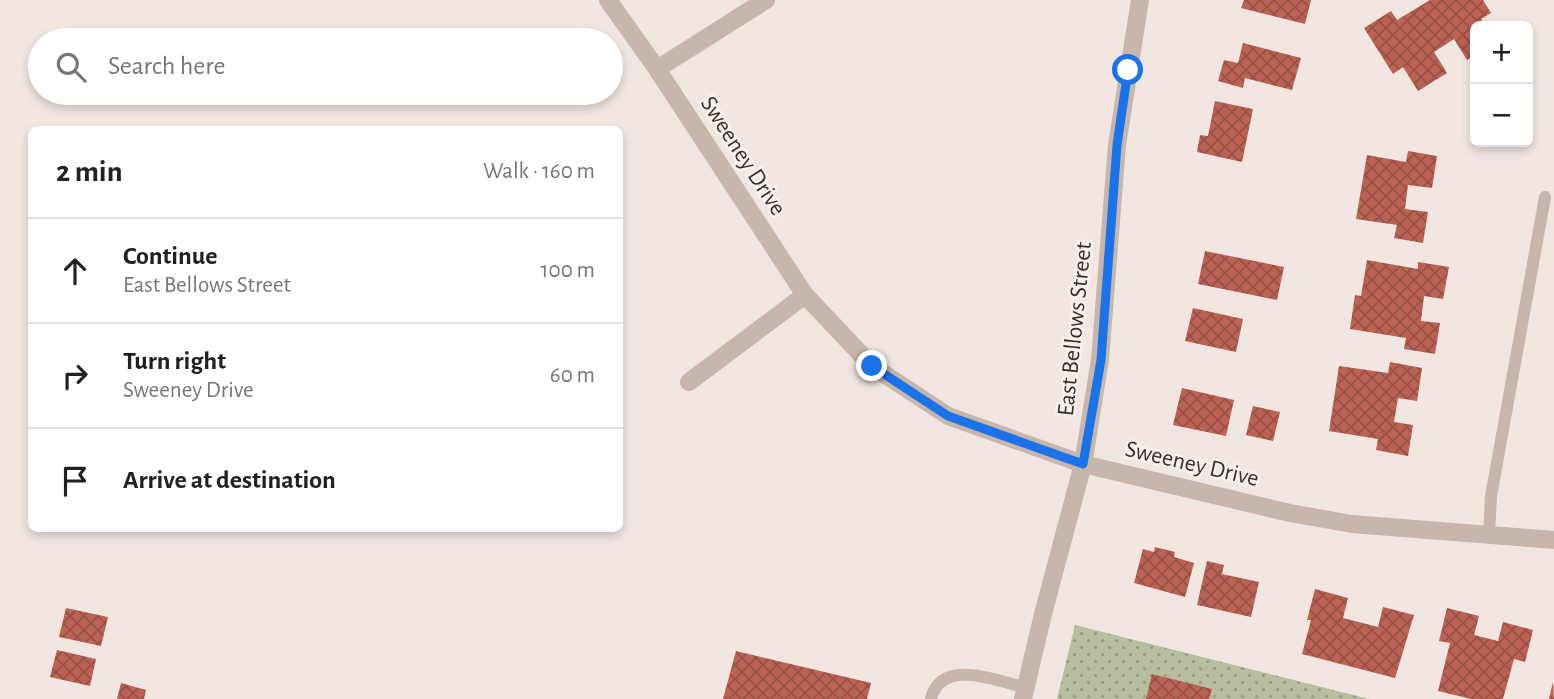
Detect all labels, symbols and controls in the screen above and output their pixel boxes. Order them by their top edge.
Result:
map controls [1470,21,1533,147]
button: + [1470,21,1533,84]
search box [28,28,623,105]
icon: search [52,48,90,86]
text: Search here [108,53,226,79]
route start [1112,54,1143,85]
button: − [1470,84,1533,147]
street label: Sweeney Drive [696,92,790,220]
text: 2 min [56,157,123,187]
text: Walk · 160 m [483,160,595,183]
street label: East Bellows Street [1054,240,1096,417]
text: Continue [123,243,218,269]
icon: ahead [56,252,94,290]
text: 100 m [541,259,595,282]
text: East Bellows Street [123,274,291,297]
text: Turn right [123,348,226,374]
route end [856,350,887,381]
icon: right [56,357,94,395]
text: 60 m [550,364,595,387]
text: Sweeney Drive [123,379,254,402]
street label: Sweeney Drive [1123,437,1261,491]
icon: arrive [56,462,94,500]
text: Arrive at destination [123,467,336,493]

